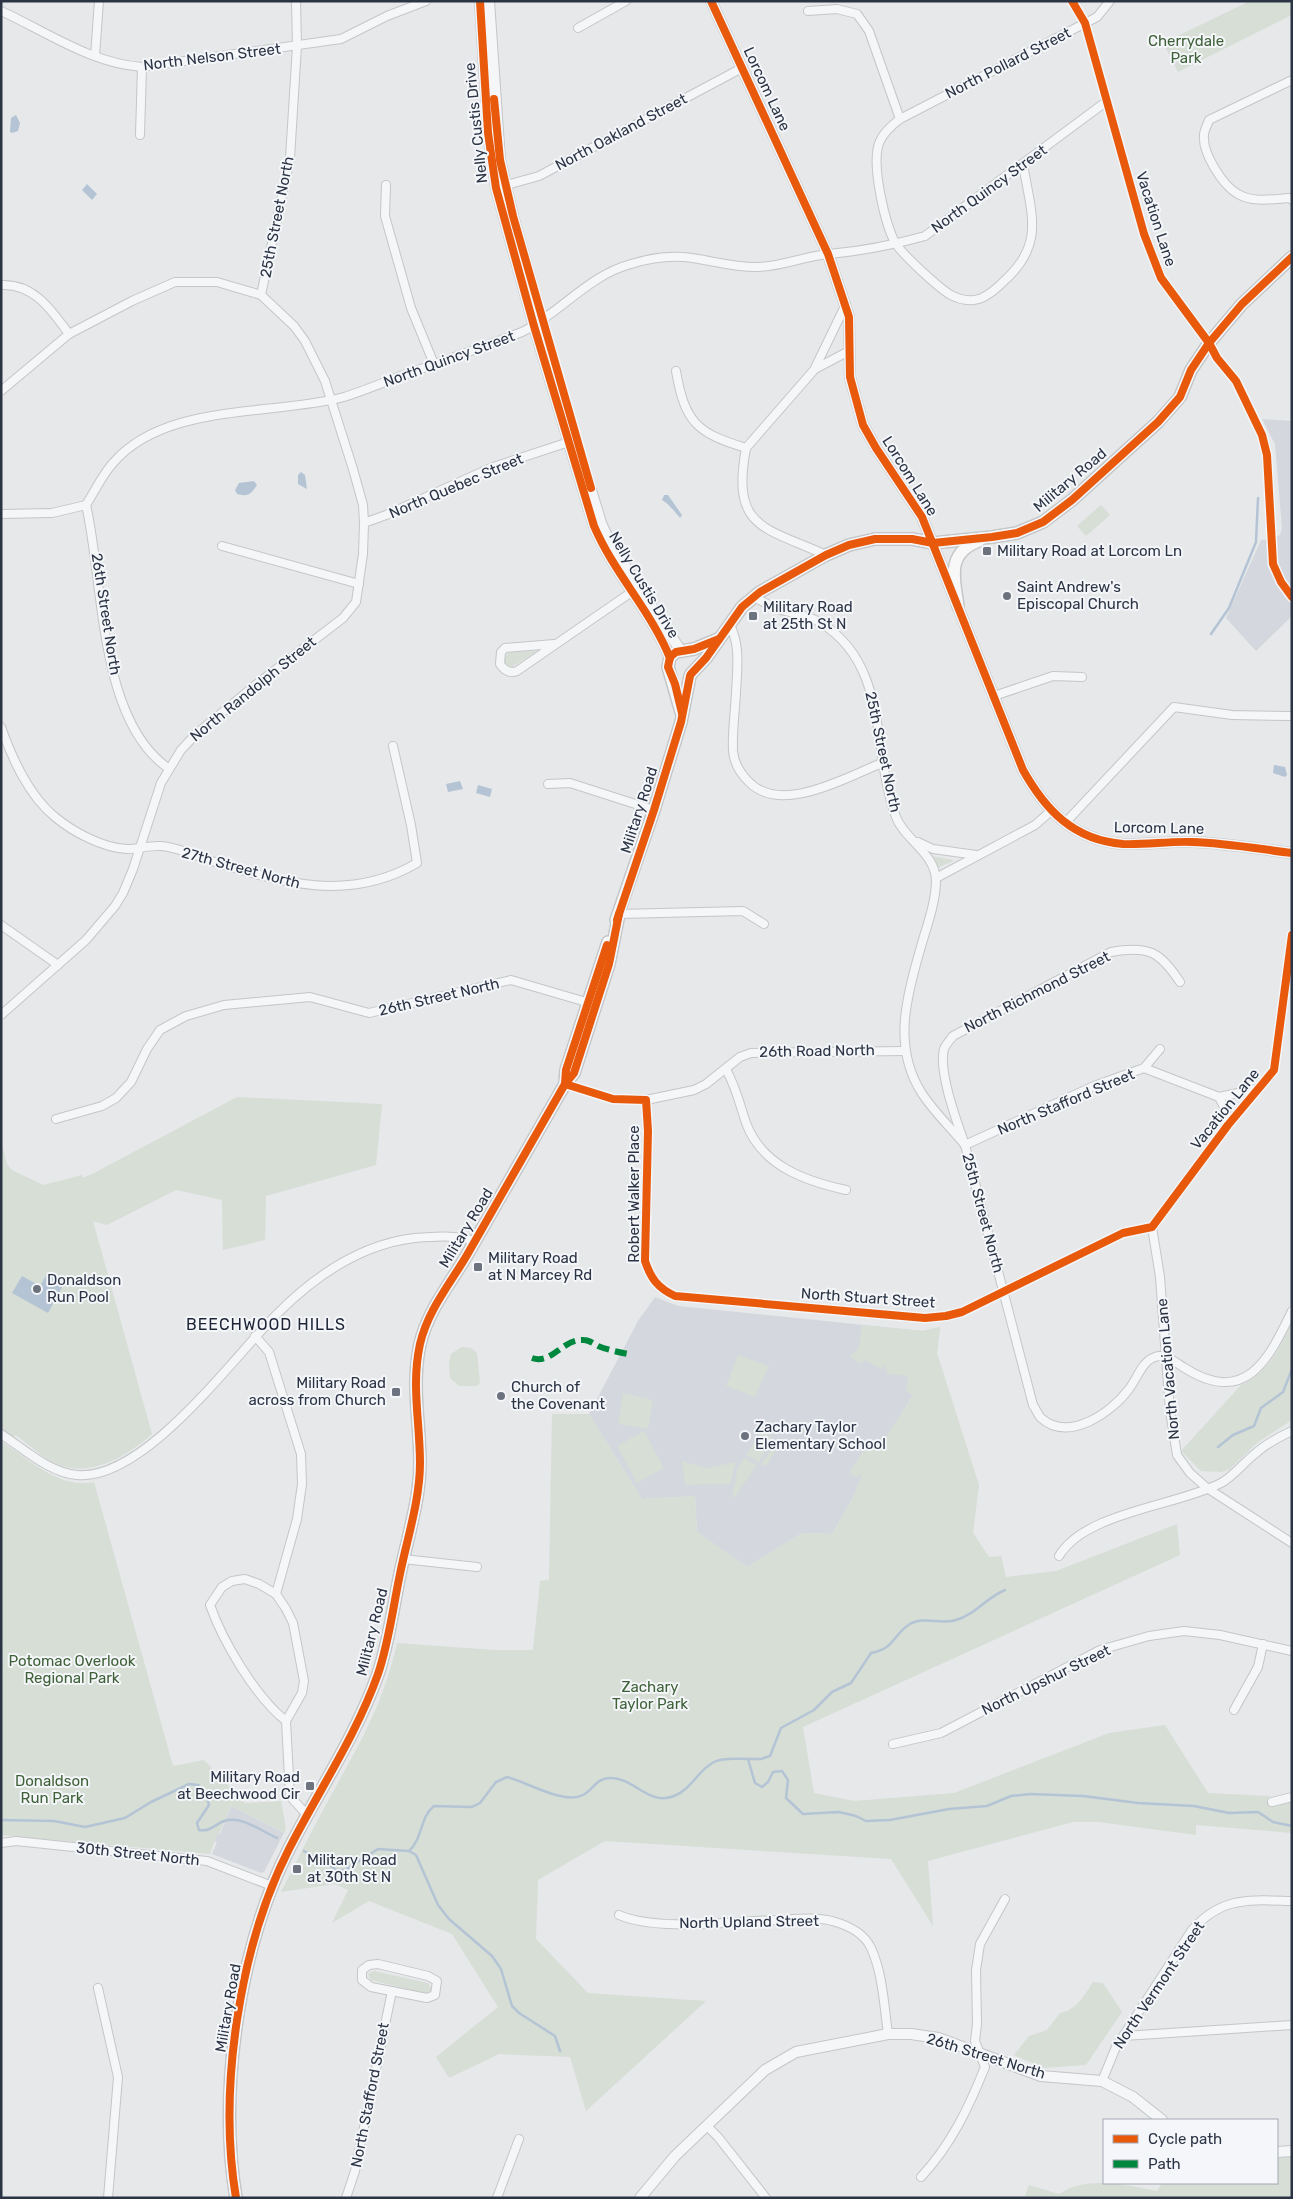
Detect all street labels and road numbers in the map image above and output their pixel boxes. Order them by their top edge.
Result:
street label: North Pollard Street [942,23,1074,102]
street label: North Nelson Street [142,40,282,74]
street label: Lorcom Lane [740,44,794,134]
street label: Nelly Custis Drive [461,62,491,184]
street label: North Oakland Street [552,90,690,174]
street label: North Quincy Street [928,141,1050,237]
street label: 25th Street North [256,155,298,279]
street label: Vacation Lane [1132,169,1180,269]
street label: North Quincy Street [381,327,517,391]
street label: Lorcom Lane [878,433,942,519]
street label: Military Road [1030,444,1110,516]
street label: North Quebec Street [386,450,526,522]
street label: Nelly Custis Drive [605,528,683,642]
street label: 26th Street North [87,552,125,676]
street label: North Randolph Street [186,633,320,745]
street label: 25th Street North [861,690,905,814]
street label: Military Road [617,765,661,855]
street label: Lorcom Lane [1114,818,1204,838]
street label: 27th Street North [180,844,302,892]
street label: North Richmond Street [961,947,1113,1037]
street label: 26th Street North [377,974,501,1020]
street label: 26th Road North [759,1041,875,1061]
street label: North Stafford Street [995,1065,1137,1139]
street label: Vacation Lane [1187,1065,1263,1153]
street label: Robert Walker Place [625,1125,643,1263]
street label: 25th Street North [958,1151,1008,1275]
street label: Military Road [435,1185,497,1271]
street label: North Stuart Street [800,1284,936,1312]
street label: North Vacation Lane [1153,1298,1183,1440]
street label: Military Road [352,1586,392,1678]
street label: North Upshur Street [979,1641,1113,1719]
street label: 30th Street North [75,1839,201,1869]
street label: North Upland Street [679,1912,819,1932]
street label: North Vermont Street [1110,1918,1208,2052]
street label: Military Road [211,1962,245,2054]
street label: North Stafford Street [347,2021,393,2169]
street label: 26th Street North [924,2029,1048,2083]

